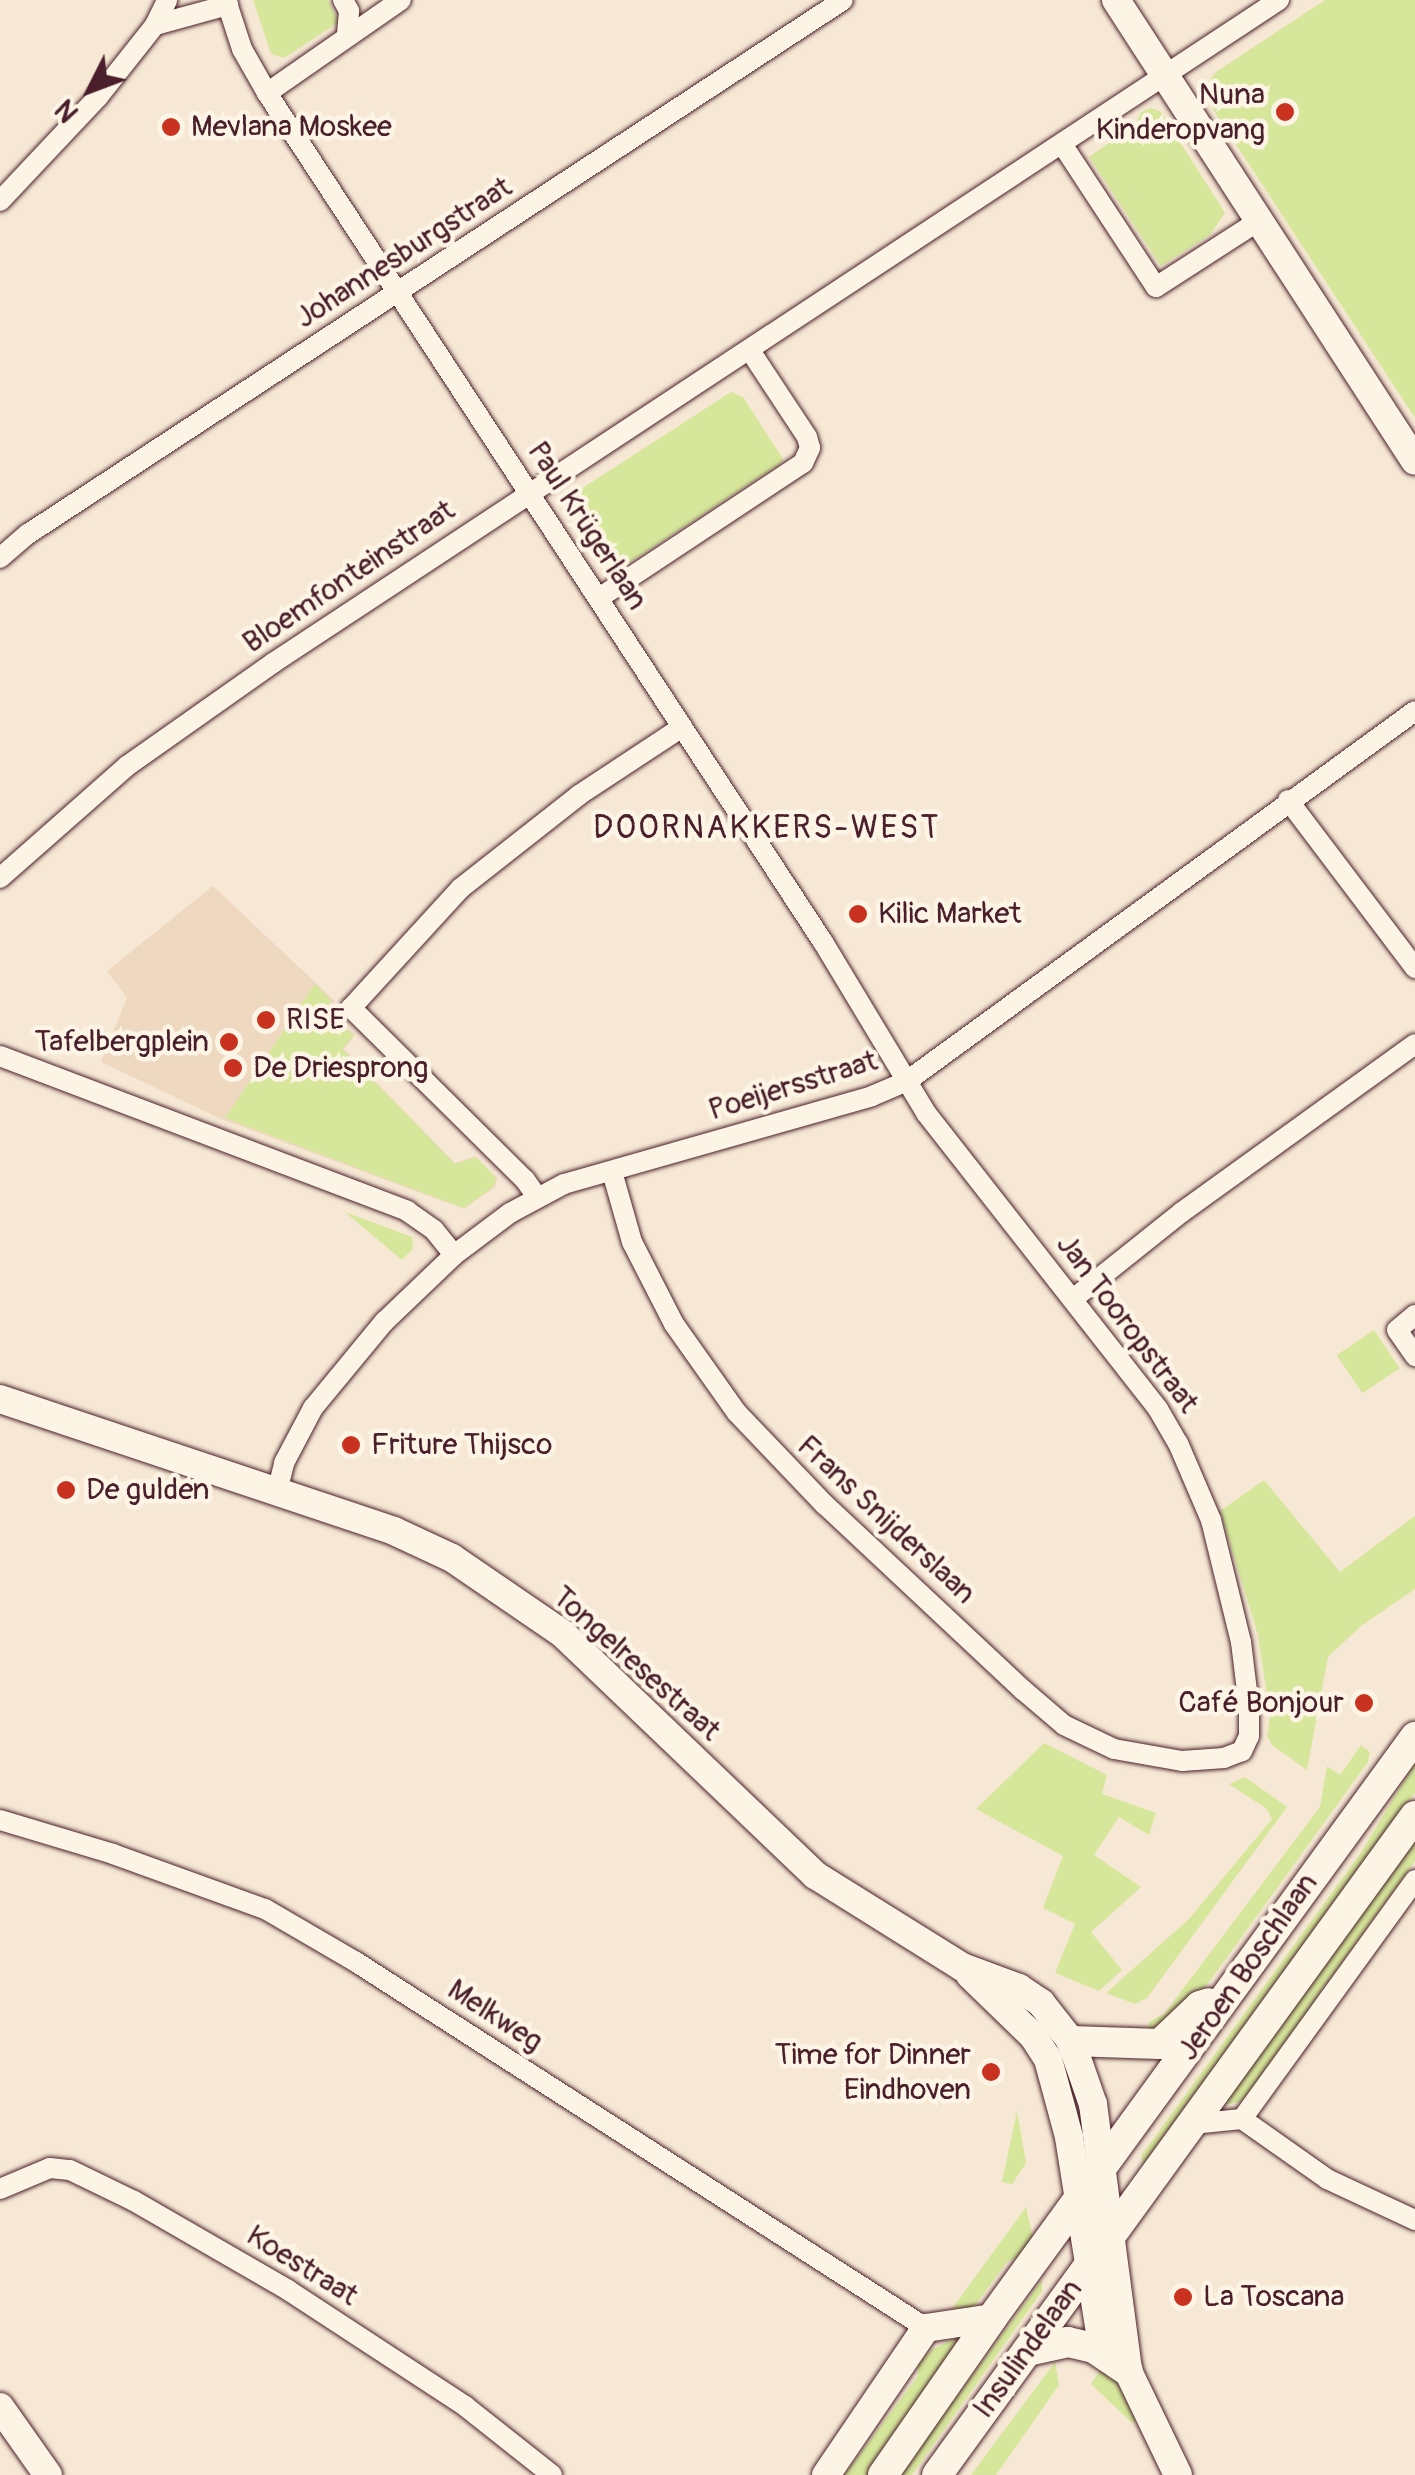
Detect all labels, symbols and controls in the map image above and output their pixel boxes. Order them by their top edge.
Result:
north arrow [40,40,140,140]
place label: Nuna Kinderopvang [1096,77,1265,148]
text: N [48,92,87,129]
marker: Nuna Kinderopvang [1274,101,1296,123]
place label: Mevlana Moskee [191,109,392,145]
marker: Mevlana Moskee [160,116,182,138]
street label: Johannesburgstraat [289,170,519,336]
street label: Paul Krügerlaan [519,435,655,617]
street label: Bloemfonteinstraat [236,493,462,661]
district label: DOORNAKKERS-WEST [593,809,941,847]
place label: Kilic Market [878,896,1021,932]
marker: Kilic Market [847,903,869,925]
place label: RISE [286,1002,345,1038]
marker: RISE [255,1009,277,1031]
place label: Tafelbergplein [34,1024,209,1060]
marker: Tafelbergplein [218,1031,240,1053]
street label: Poeijersstraat [704,1043,882,1129]
place label: De Driesprong [253,1050,428,1086]
marker: De Driesprong [222,1057,244,1079]
street label: Jan Tooropstraat [1048,1228,1206,1420]
place label: Friture Thijsco [371,1427,552,1463]
street label: Frans Snijderslaan [789,1428,983,1612]
marker: Friture Thijsco [340,1434,362,1456]
place label: De gulden [86,1472,210,1508]
marker: De gulden [55,1479,77,1501]
street label: Tongelresestraat [545,1579,727,1749]
place label: Café Bonjour [1178,1685,1344,1721]
marker: Café Bonjour [1353,1692,1375,1714]
street label: Jeroen Boschlaan [1170,1867,1326,2067]
street label: Melkweg [441,1972,549,2060]
place label: Time for Dinner Eindhoven [775,2037,971,2108]
marker: Time for Dinner Eindhoven [980,2061,1002,2083]
street label: Koestraat [240,2218,364,2314]
street label: Insulindelaan [966,2273,1090,2425]
place label: La Toscana [1203,2279,1344,2315]
marker: La Toscana [1172,2286,1194,2308]

